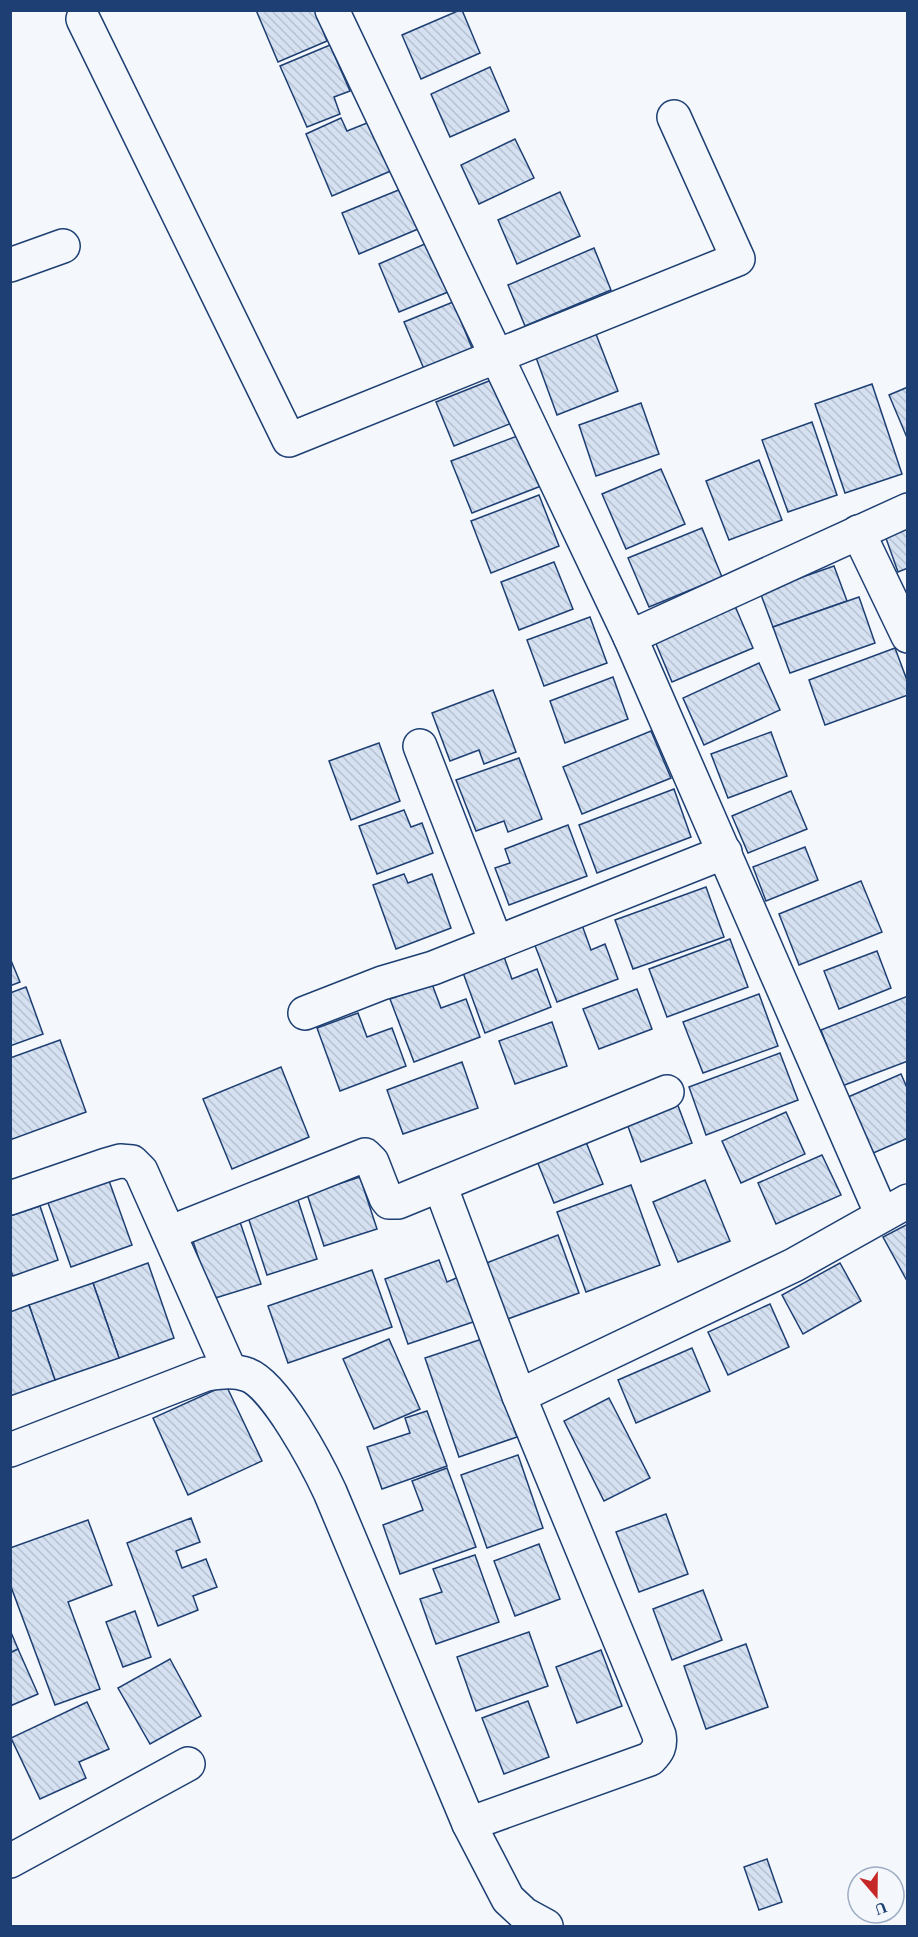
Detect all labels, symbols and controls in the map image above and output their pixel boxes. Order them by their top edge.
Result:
north arrow [846,1865,906,1925]
text: U [872,1899,889,1919]

